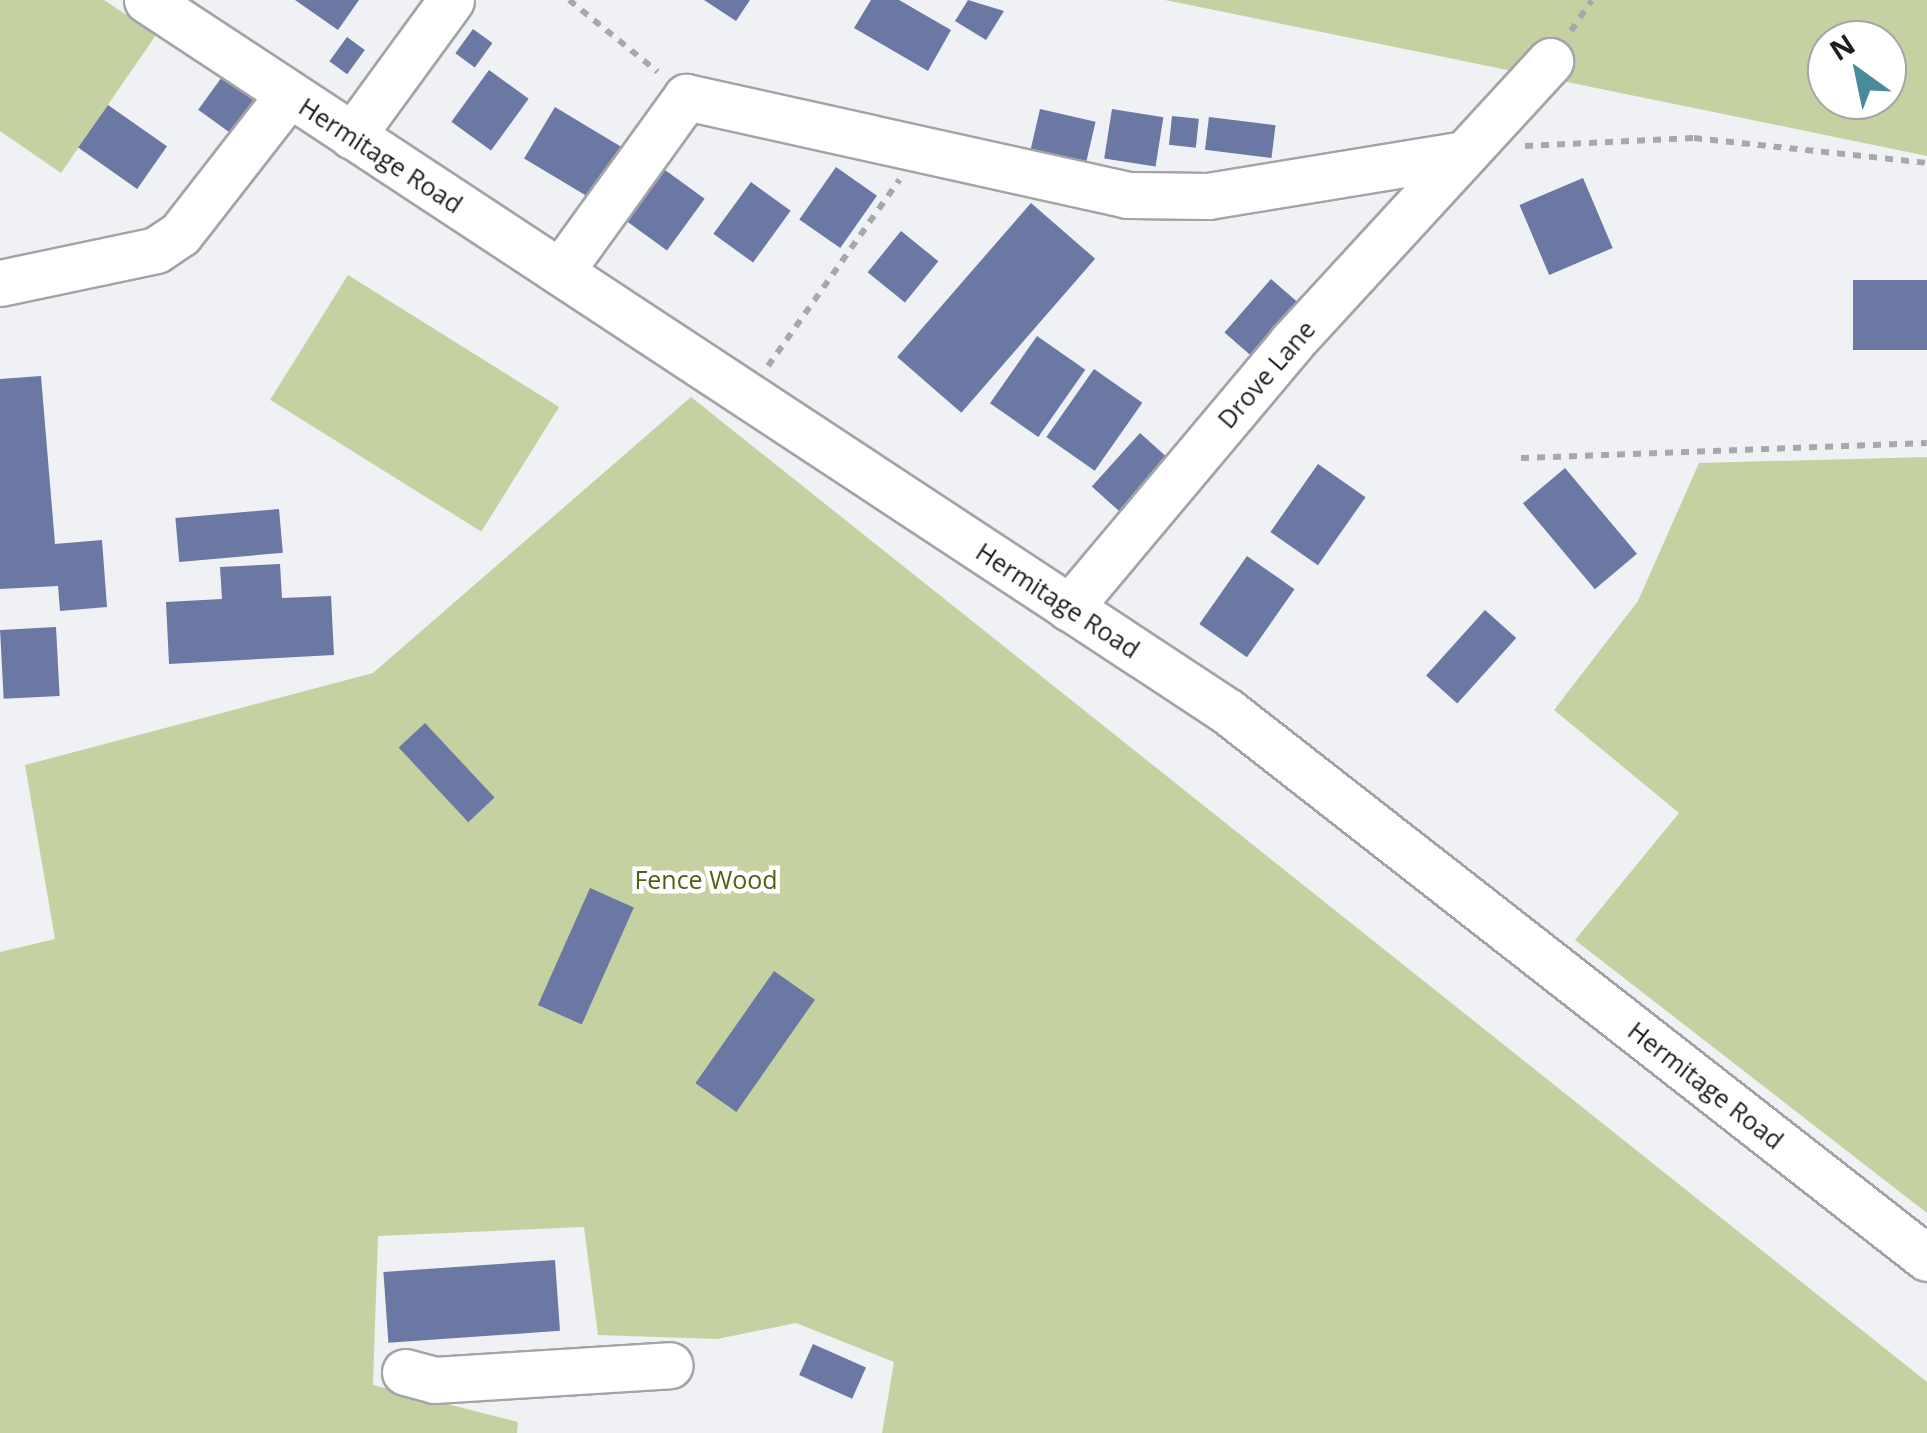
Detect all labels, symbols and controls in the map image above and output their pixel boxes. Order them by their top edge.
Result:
north arrow [1807,20,1907,120]
text: N [1822,24,1862,69]
street label: Hermitage Road [294,91,468,219]
street label: Drove Lane [1211,314,1321,434]
street label: Hermitage Road [971,536,1145,664]
park label: Fence Wood [634,864,778,894]
street label: Hermitage Road [1622,1015,1790,1155]

